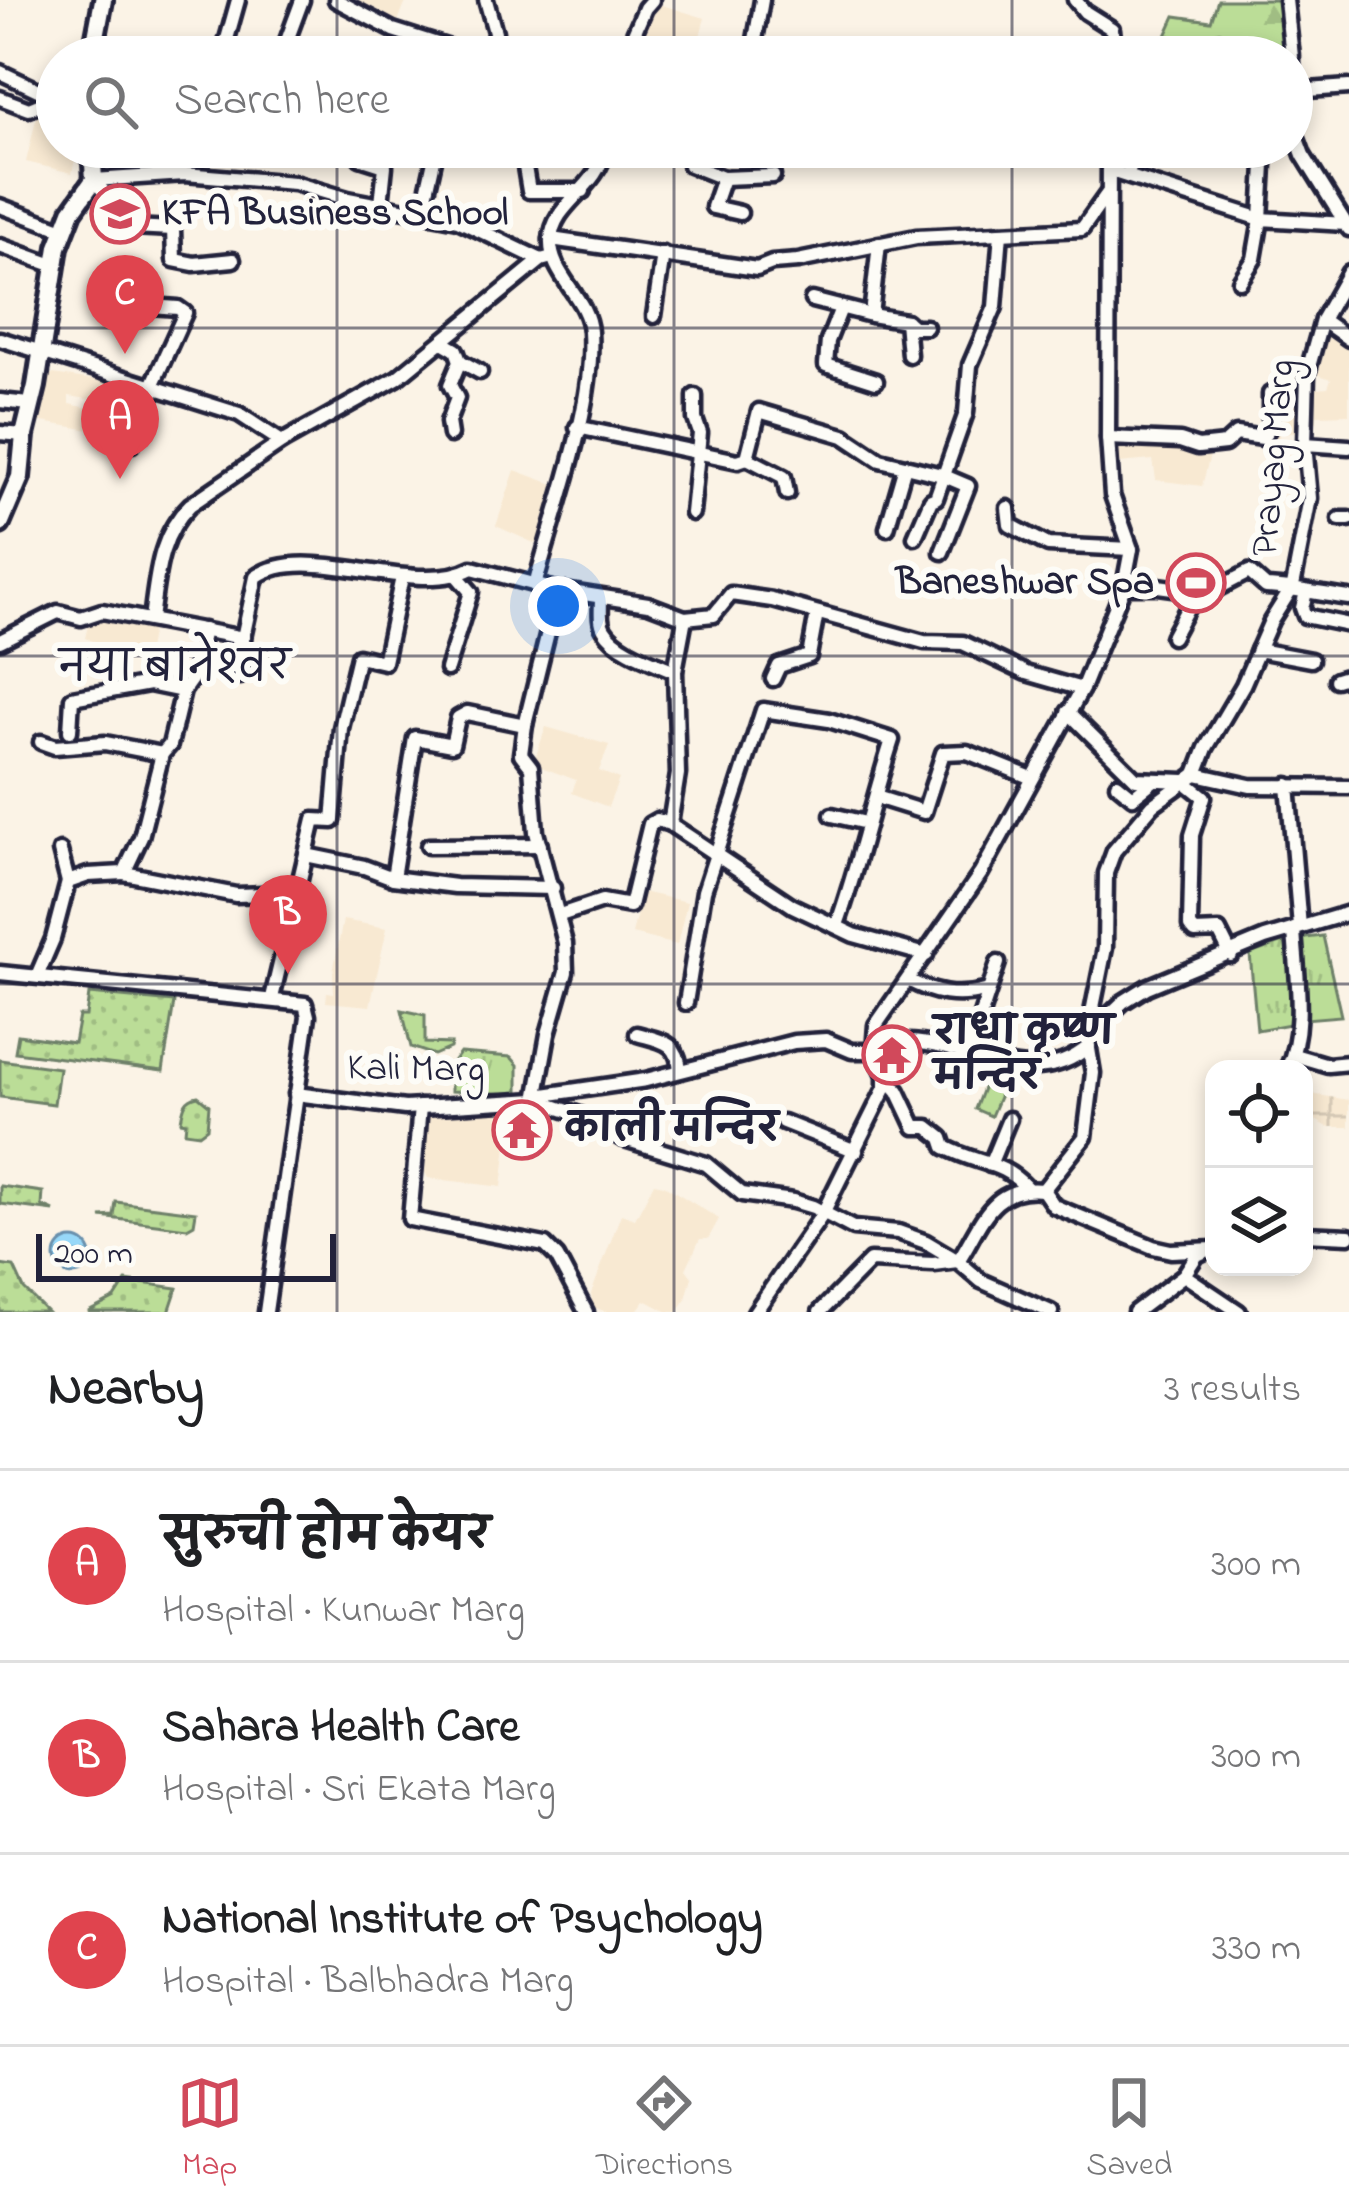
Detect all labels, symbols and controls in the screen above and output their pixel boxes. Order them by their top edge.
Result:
search box [36,36,1313,168]
icon: search [78,69,144,135]
text: Search here [174,69,390,135]
school or university icon: KFA Business School [89,183,151,245]
place label: KFA Business School [162,186,508,243]
pin: C [86,255,164,354]
street label: Prayag Marg [1238,357,1312,559]
pin: A [81,380,159,479]
sports icon: Baneshwar Spa [1165,552,1227,614]
place label: Baneshwar Spa [894,555,1154,612]
your location [528,576,588,636]
district label: नया बानेश्वर [57,631,293,700]
pin: B [249,875,327,974]
place label: राधा कृष्ण मन्दिर [931,1005,1117,1107]
temple icon: राधा कृष्ण मन्दिर [861,1024,923,1086]
street label: Kali Marg [347,1040,485,1100]
map controls [1205,1060,1313,1276]
button: locate [1205,1060,1313,1168]
place label: काली मन्दिर [564,1096,781,1159]
temple icon: काली मन्दिर [491,1099,553,1161]
button: layers [1205,1168,1313,1276]
scale bar [36,1228,336,1281]
text: 200 m [54,1231,133,1279]
text: Nearby [48,1353,204,1428]
text: 3 results [1164,1362,1301,1419]
text: सुरुची होम केयर [162,1505,490,1571]
text: A [75,1537,99,1594]
text: 300 m [1211,1537,1301,1594]
text: Hospital · Kunwar Marg [162,1583,525,1640]
text: Sahara Health Care [162,1696,519,1762]
text: B [74,1729,100,1786]
text: 300 m [1211,1729,1301,1786]
text: Hospital · Sri Ekata Marg [162,1762,556,1819]
text: National Institute of Psychology [162,1888,763,1954]
text: C [76,1921,98,1978]
text: 330 m [1212,1921,1301,1978]
text: Hospital · Balbhadra Marg [162,1954,574,2011]
tab: Map [177,2070,243,2190]
tab: Directions [596,2070,733,2190]
tab: Saved [1086,2070,1172,2190]

